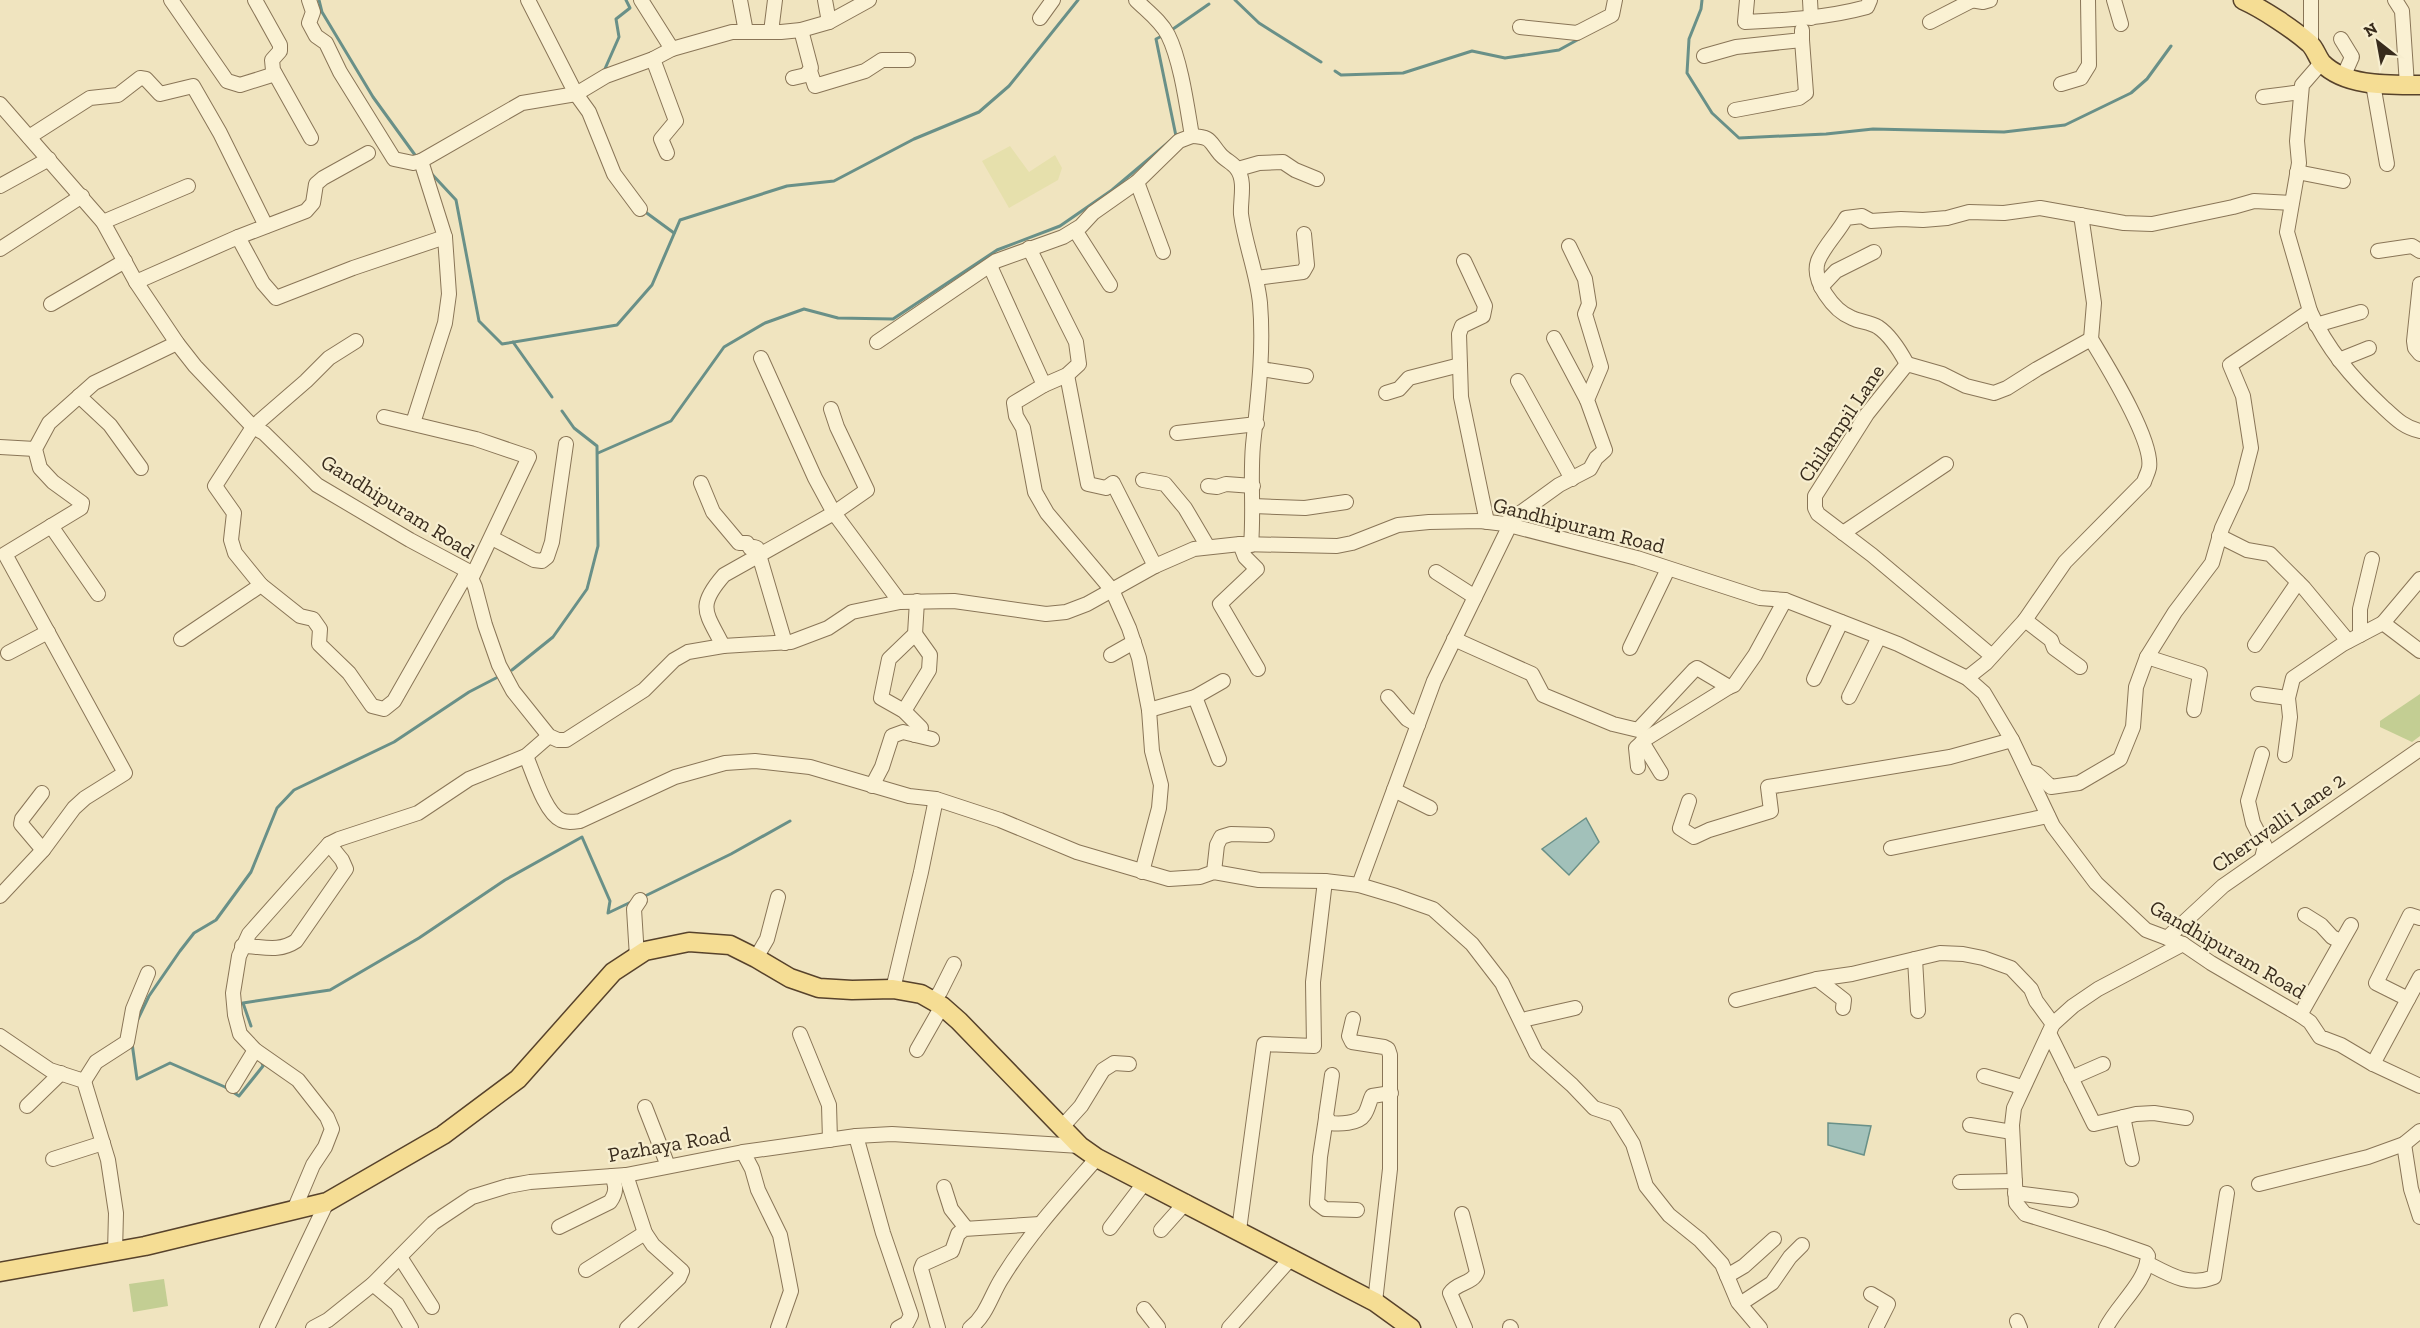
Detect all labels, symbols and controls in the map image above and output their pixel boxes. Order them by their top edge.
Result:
north arrow [2348,12,2408,72]
text: N [2360,18,2381,41]
street label: Chilampil Lane [1793,359,1890,487]
street label: Gandhipuram Road [317,449,480,564]
street label: Gandhipuram Road [1490,492,1668,559]
street label: Cheruvalli Lane 2 [2206,767,2350,877]
street label: Gandhipuram Road [2145,894,2311,1004]
street label: Pazhaya Road [606,1121,733,1167]

